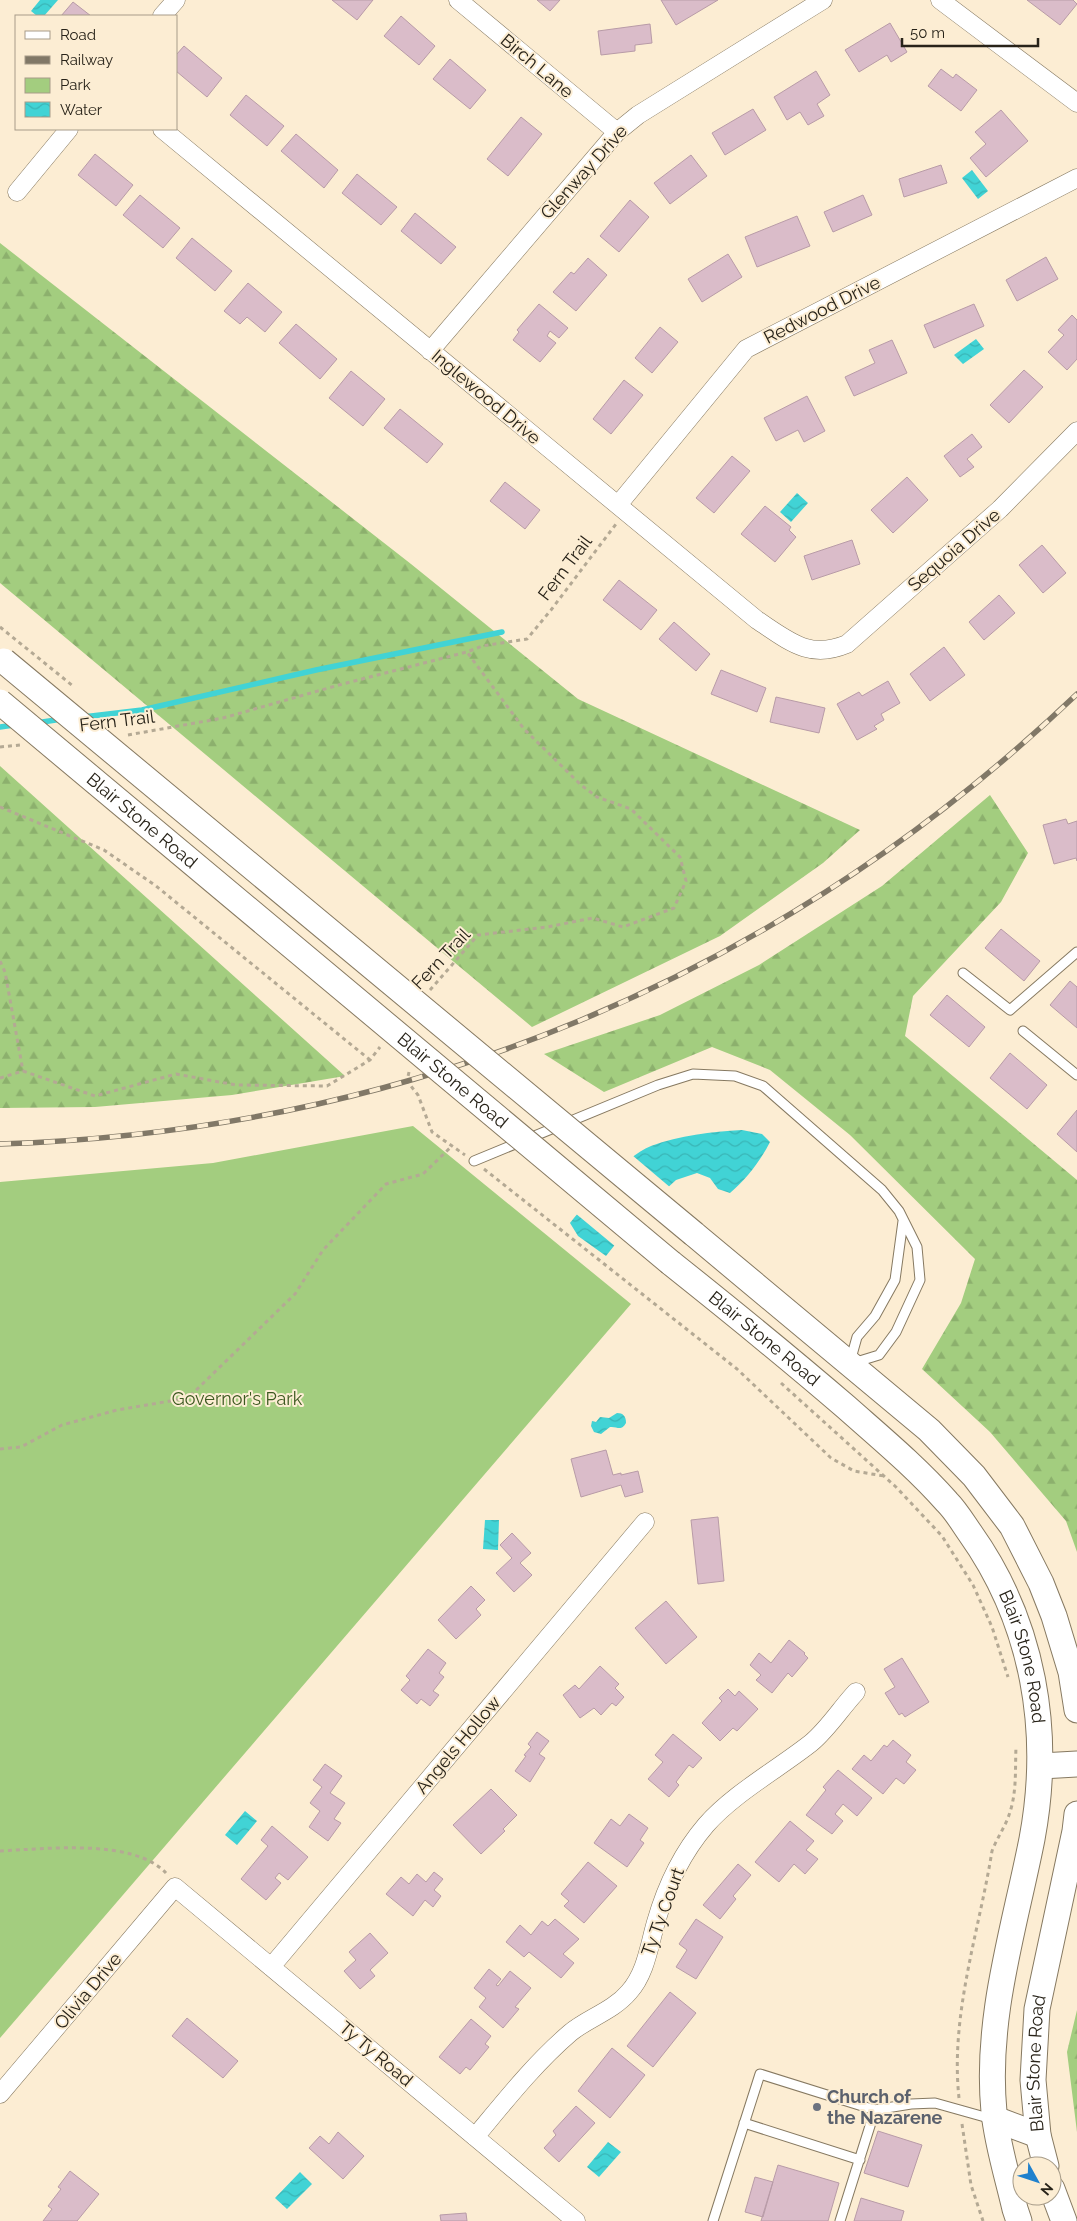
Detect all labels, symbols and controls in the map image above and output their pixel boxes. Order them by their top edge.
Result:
legend [15,15,178,130]
scale bar [902,15,1038,47]
text: 50 m [910,24,945,42]
text: Road [60,26,96,44]
street label: Birch Lane [497,29,578,102]
text: Railway [60,51,113,69]
text: Park [60,76,91,94]
text: Water [60,101,103,119]
street label: Glenway Drive [536,120,632,223]
street label: Redwood Drive [760,271,884,348]
street label: Inglewood Drive [428,345,545,449]
street label: Sequoia Drive [903,504,1004,595]
street label: Fern Trail [533,531,596,604]
street label: Fern Trail [78,705,156,736]
street label: Blair Stone Road [83,768,202,872]
street label: Fern Trail [407,924,474,994]
street label: Blair Stone Road [394,1028,512,1132]
street label: Blair Stone Road [705,1286,824,1390]
park label: Governor's Park [172,1388,303,1409]
street label: Blair Stone Road [995,1587,1049,1724]
street label: Angels Hollow [411,1691,505,1798]
street label: Ty Ty Court [637,1865,688,1959]
street label: Olivia Drive [50,1948,126,2033]
street label: Blair Stone Road [1022,1993,1050,2133]
street label: Ty Ty Road [335,2017,417,2090]
place label: Church of the Nazarene [827,2086,943,2128]
marker: Church of the Nazarene [811,2101,823,2113]
north arrow [1012,2156,1062,2206]
text: N [1037,2180,1057,2199]

